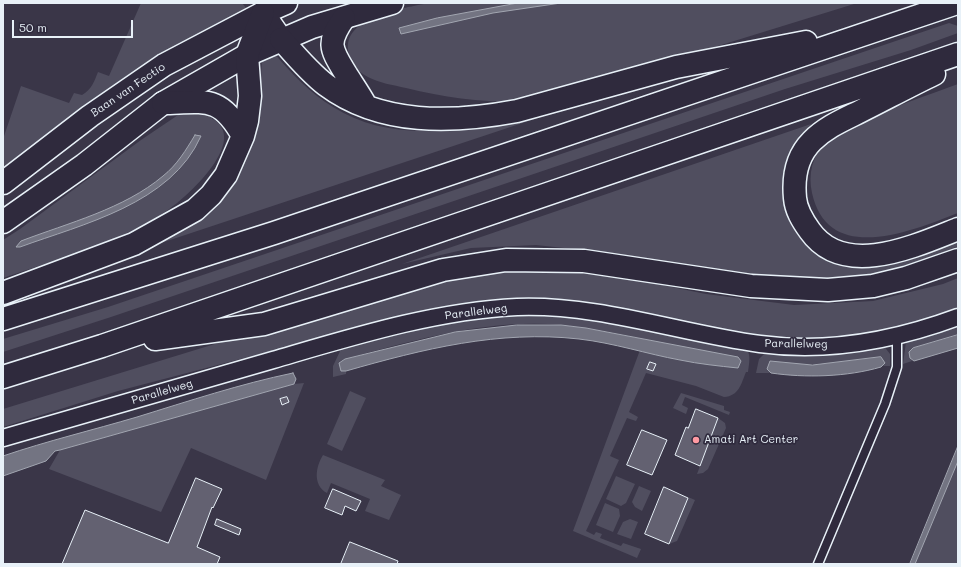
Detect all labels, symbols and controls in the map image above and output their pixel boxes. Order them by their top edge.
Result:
scale bar [14,12,135,38]
text: 50 m [19,19,47,35]
street label: Baan van Fectio [88,60,168,120]
street label: Parallelweg [444,302,508,322]
street label: Parallelweg [765,337,827,351]
street label: Parallelweg [130,377,194,407]
place label: Amati Art Center [704,433,798,447]
marker: Amati Art Center [691,435,701,445]

